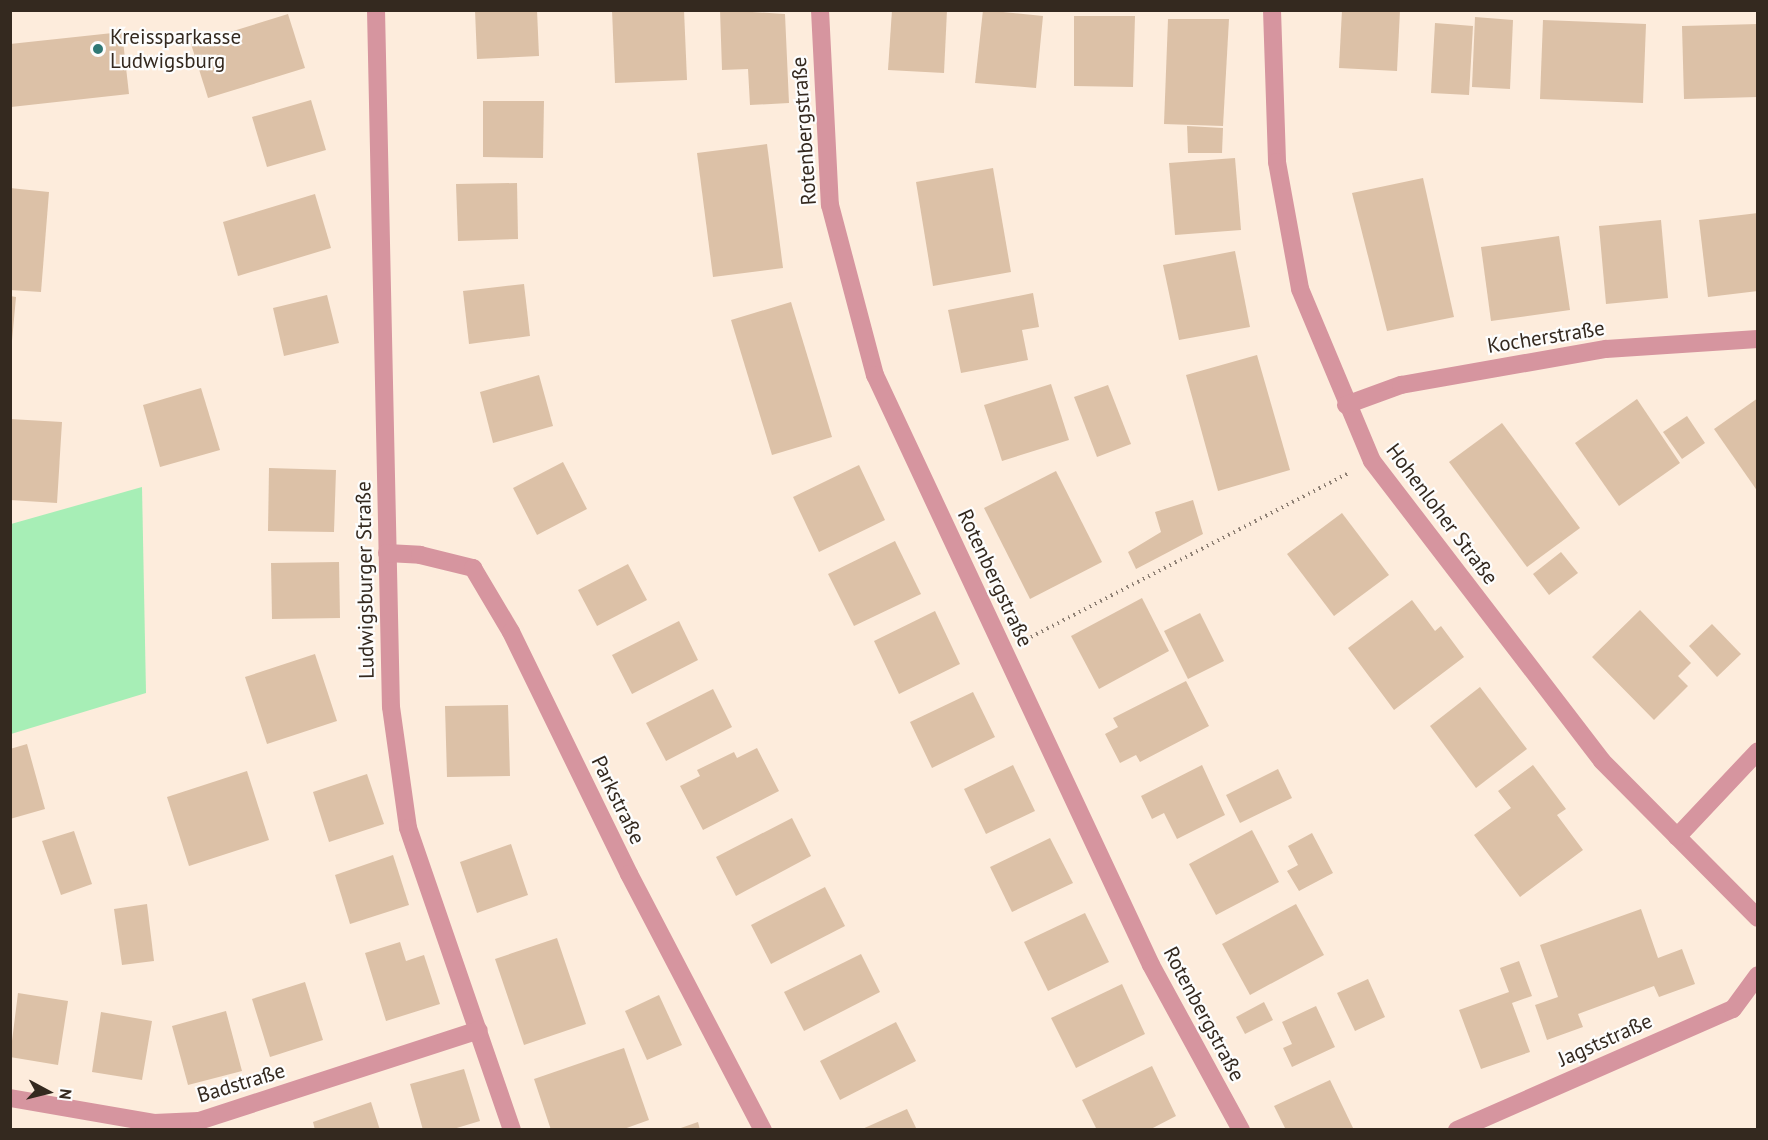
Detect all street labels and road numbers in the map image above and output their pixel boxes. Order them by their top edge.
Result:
street label: Rotenbergstraße [786,56,822,206]
street label: Kocherstraße [1486,315,1606,359]
street label: Hohenloher Straße [1381,438,1503,590]
street label: Ludwigsburger Straße [351,481,379,679]
street label: Rotenbergstraße [952,505,1038,651]
street label: Parkstraße [586,752,650,848]
street label: Rotenbergstraße [1158,942,1250,1086]
street label: Jagststraße [1554,1008,1656,1072]
street label: Badstraße [194,1058,288,1108]

